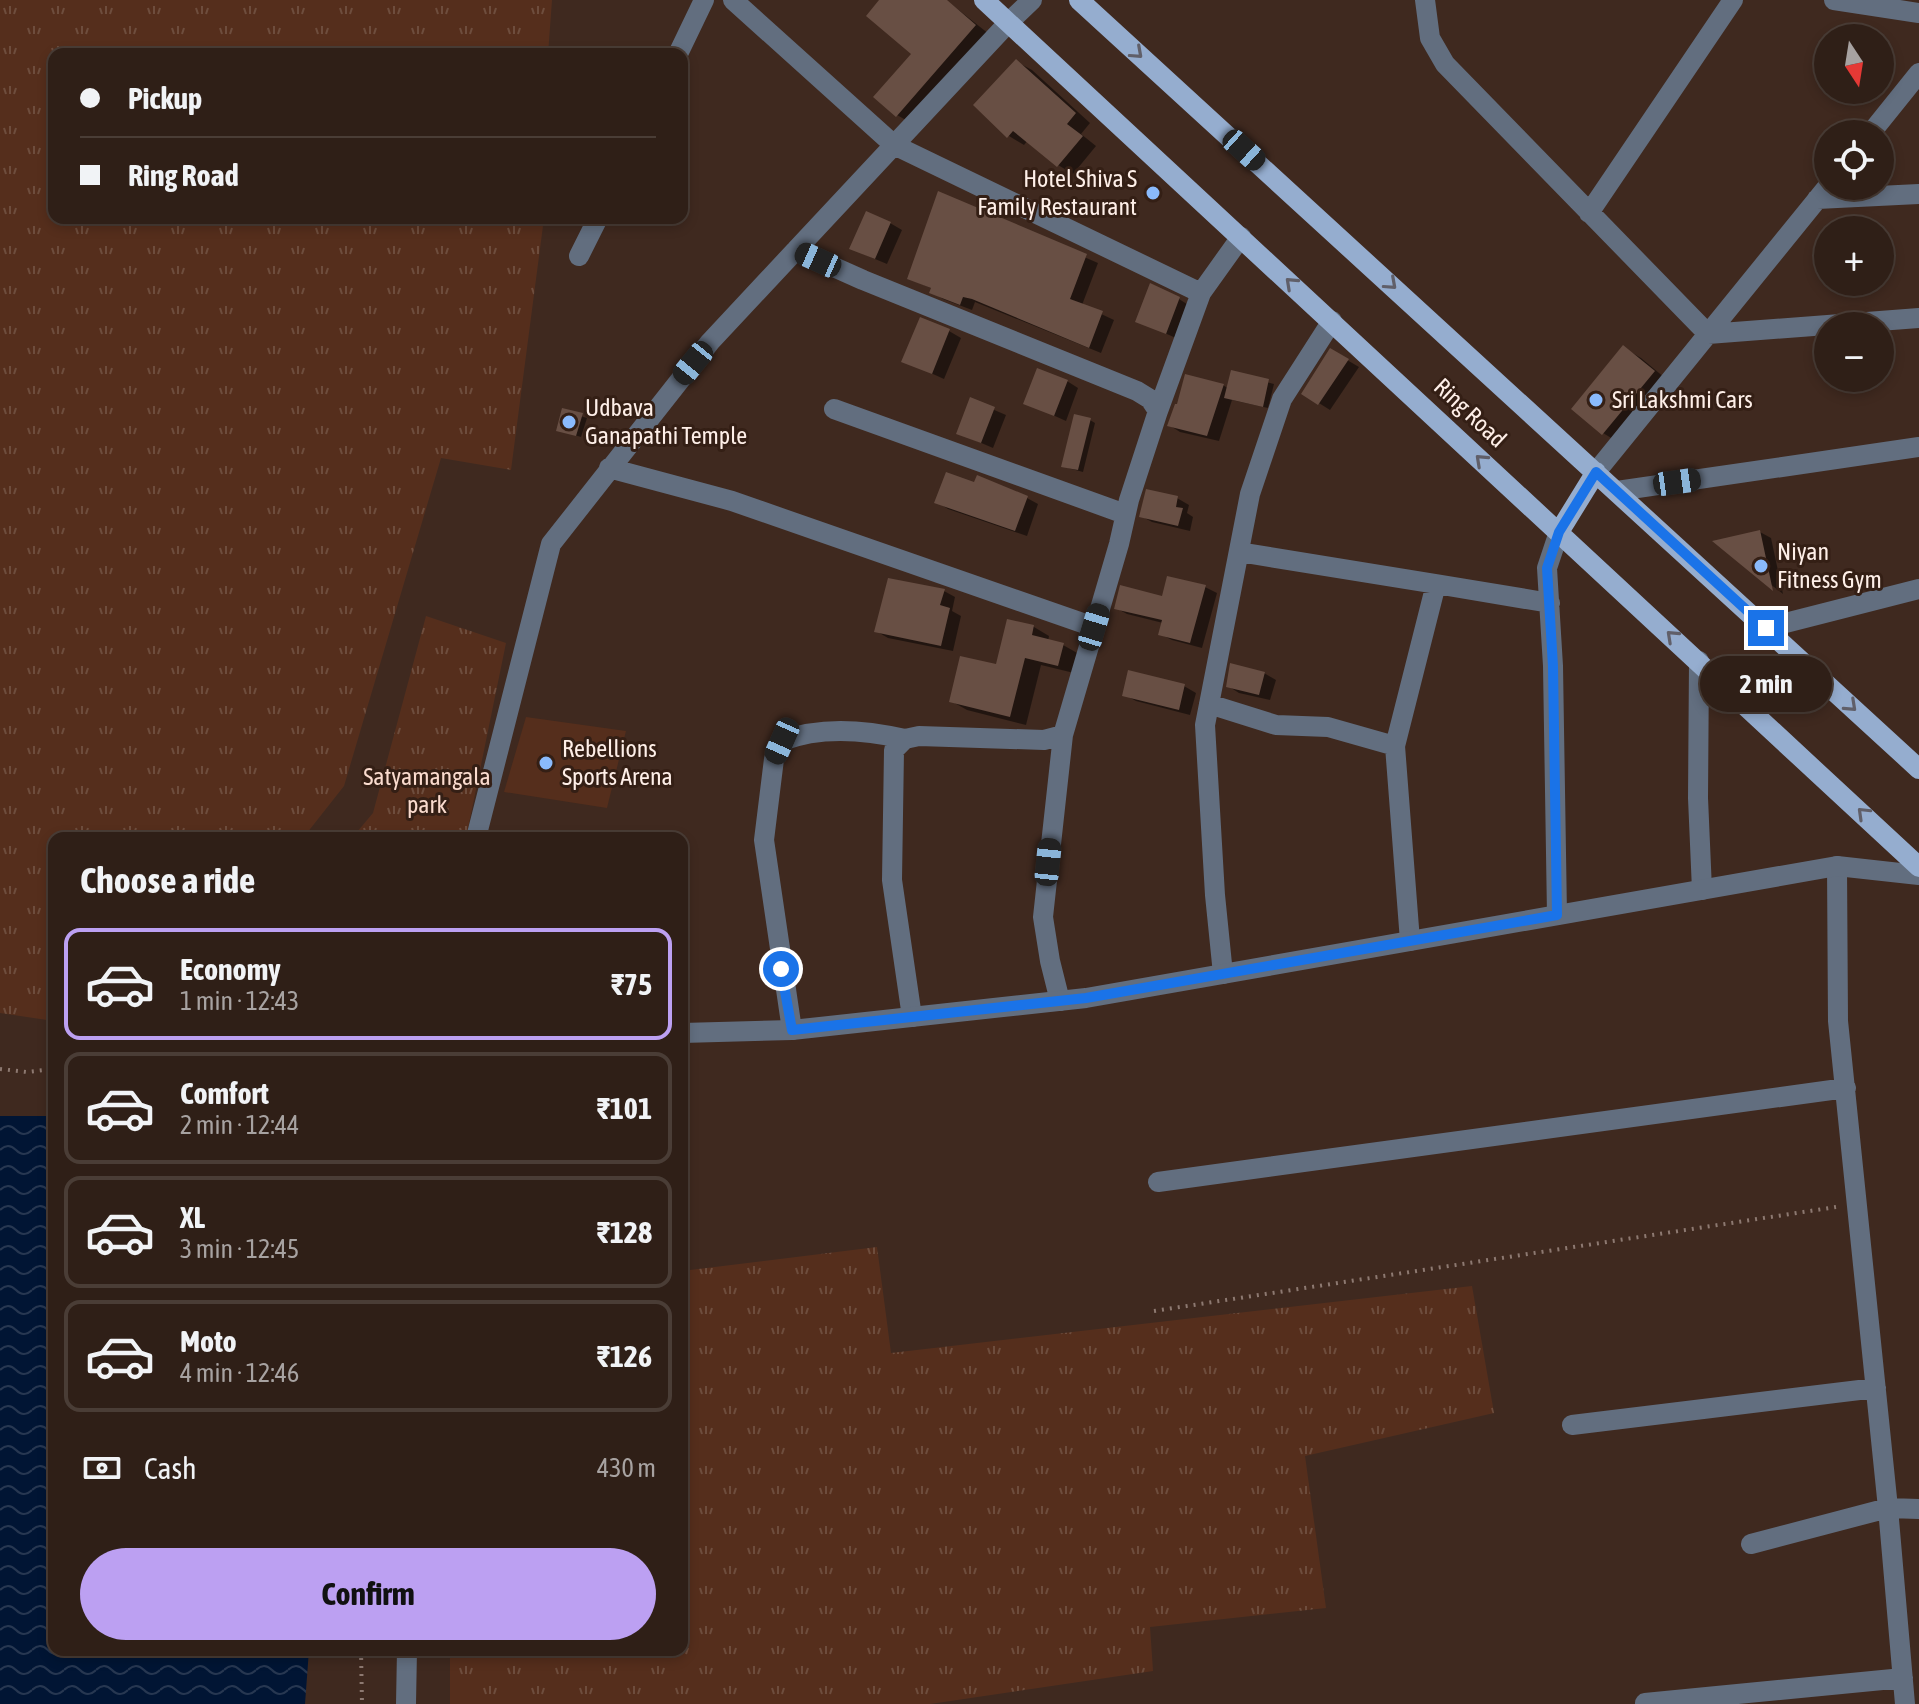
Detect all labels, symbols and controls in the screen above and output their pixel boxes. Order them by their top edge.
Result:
north arrow [1814,24,1894,104]
map controls [1814,24,1894,392]
one-way arrow [1127,43,1142,57]
text: Pickup [128,81,202,115]
button: locate [1814,120,1894,200]
car [1218,125,1270,175]
text: Ring Road [128,158,239,192]
place label: Hotel Shiva S Family Restaurant [977,165,1137,220]
marker: Hotel Shiva S Family Restaurant [1144,184,1162,202]
button: + [1814,216,1894,296]
car [791,239,845,281]
one-way arrow [1381,275,1396,289]
one-way arrow [1285,278,1300,292]
button: − [1814,312,1894,392]
car [669,337,717,389]
street label: Ring Road [1429,373,1512,453]
place label: Sri Lakshmi Cars [1612,386,1753,413]
marker: Sri Lakshmi Cars [1587,391,1605,409]
place label: Udbava Ganapathi Temple [585,394,747,449]
marker: Udbava Ganapathi Temple [560,413,578,431]
one-way arrow [1476,455,1491,469]
car [1652,467,1702,497]
place label: Niyan Fitness Gym [1777,538,1882,593]
marker: Niyan Fitness Gym [1752,557,1770,575]
car [1076,601,1112,653]
route end [1748,610,1784,646]
one-way arrow [1667,631,1681,646]
callout: 2 min [1700,656,1832,712]
text: 2 min [1739,669,1793,699]
one-way arrow [1842,696,1856,711]
car [761,714,803,768]
place label: Rebellions Sports Arena [562,735,673,790]
marker: Rebellions Sports Arena [537,754,555,772]
park label: Satyamangala park [363,763,491,818]
one-way arrow [1857,809,1872,823]
car [1034,837,1062,887]
text: Choose a ride [80,859,255,901]
icon: car [84,948,156,1020]
route start [763,951,799,987]
text: Economy [180,952,281,986]
text: ₹75 [611,967,652,1001]
text: 1 min · 12:43 [180,986,299,1016]
icon: car [84,1072,156,1144]
text: Comfort [180,1076,269,1110]
text: ₹101 [597,1091,652,1125]
text: 2 min · 12:44 [180,1110,299,1140]
icon: car [84,1196,156,1268]
text: XL [180,1200,205,1234]
text: ₹128 [597,1215,652,1249]
text: 3 min · 12:45 [180,1234,299,1264]
icon: car [84,1320,156,1392]
text: Moto [180,1324,237,1358]
text: ₹126 [597,1339,652,1373]
text: 4 min · 12:46 [180,1358,299,1388]
icon: cash [80,1446,124,1490]
text: Cash [144,1451,197,1485]
text: 430 m [597,1453,656,1483]
button: Confirm [80,1548,656,1640]

